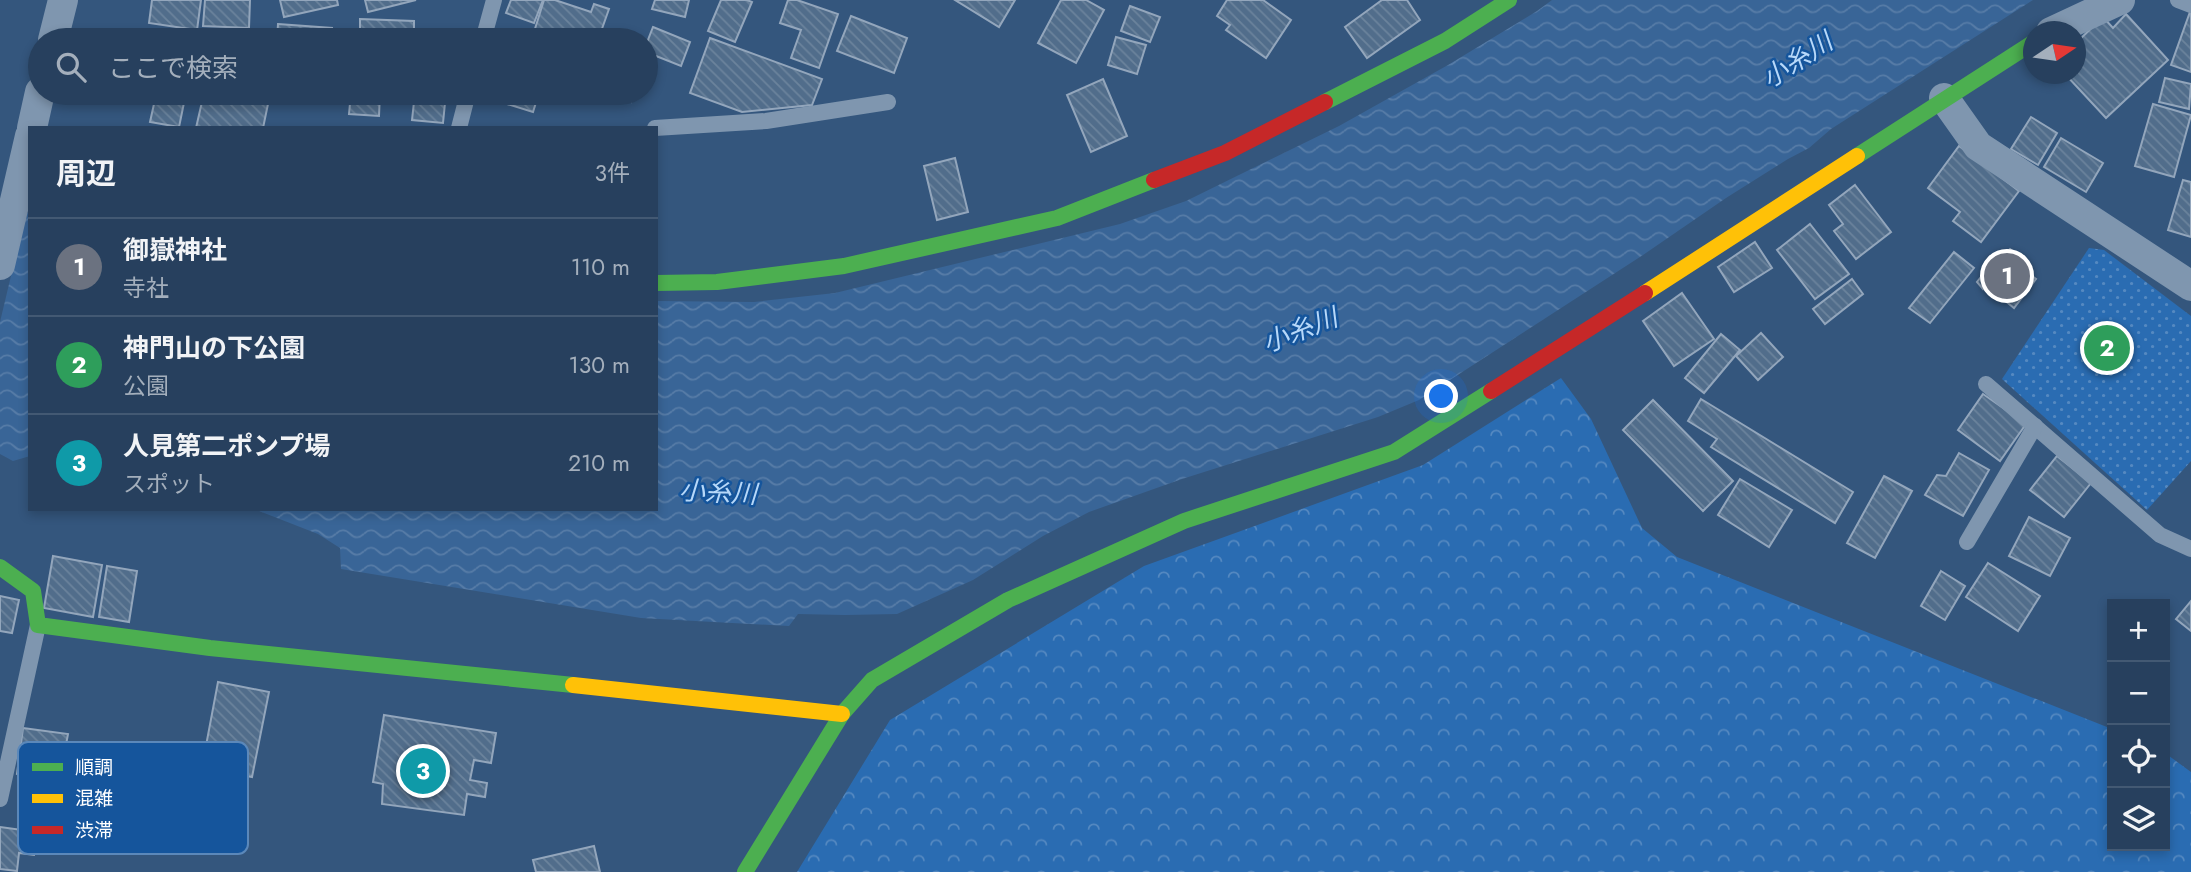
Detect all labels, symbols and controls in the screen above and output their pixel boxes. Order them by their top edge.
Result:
water label: 小糸川 [1754,21,1843,97]
north arrow [2023,21,2086,84]
search box [28,28,658,105]
icon: search [52,48,90,86]
text: ここで検索 [108,49,238,87]
text: 周辺 [56,152,116,195]
text: 3件 [594,156,630,190]
text: 御嶽神社 [123,231,227,269]
text: 1 [73,250,85,284]
text: 110 m [571,250,630,284]
pin: 1 [1984,250,2030,302]
text: 寺社 [123,271,169,305]
water label: 小糸川 [1257,297,1346,362]
pin: 2 [2084,322,2130,374]
text: 神門山の下公園 [123,329,305,367]
text: 2 [71,348,87,382]
text: 130 m [568,348,630,382]
text: 公園 [123,369,169,403]
your location [1424,379,1458,413]
text: 人見第二ポンプ場 [123,427,330,465]
text: 3 [72,446,86,480]
text: 210 m [568,446,630,480]
text: スポット [123,467,215,501]
water label: 小糸川 [678,471,761,513]
map controls [2107,599,2170,851]
button: + [2107,599,2170,662]
button: − [2107,662,2170,725]
button: locate [2107,725,2170,788]
legend [18,742,248,854]
pin: 3 [400,745,446,797]
text: 順調 [75,754,113,781]
text: 混雑 [75,785,113,812]
button: layers [2107,788,2170,851]
text: 渋滞 [75,817,113,844]

